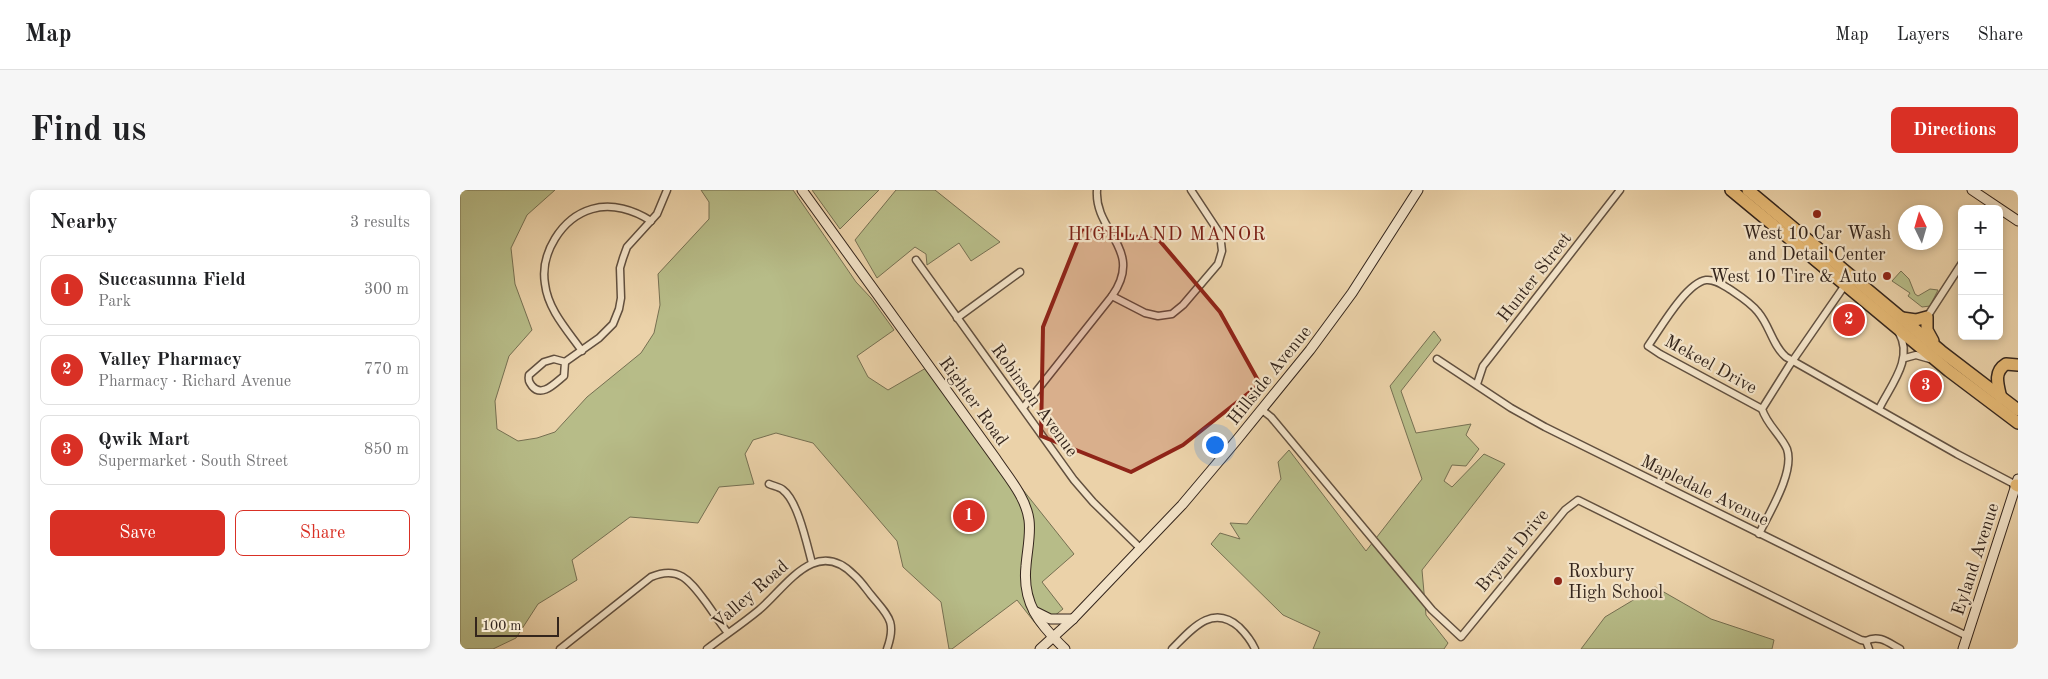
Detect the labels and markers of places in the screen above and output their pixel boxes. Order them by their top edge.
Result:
marker: West 10 Car Wash and Detail Center [1811,208,1823,220]
place label: West 10 Car Wash and Detail Center [1743,225,1891,264]
place label: West 10 Tire & Auto [1710,268,1877,286]
marker: West 10 Tire & Auto [1881,270,1893,282]
pin: 2 [1833,301,1865,339]
pin: 3 [1910,367,1942,405]
pin: 1 [953,497,985,535]
place label: Roxbury High School [1568,563,1663,602]
marker: Roxbury High School [1552,575,1564,587]

